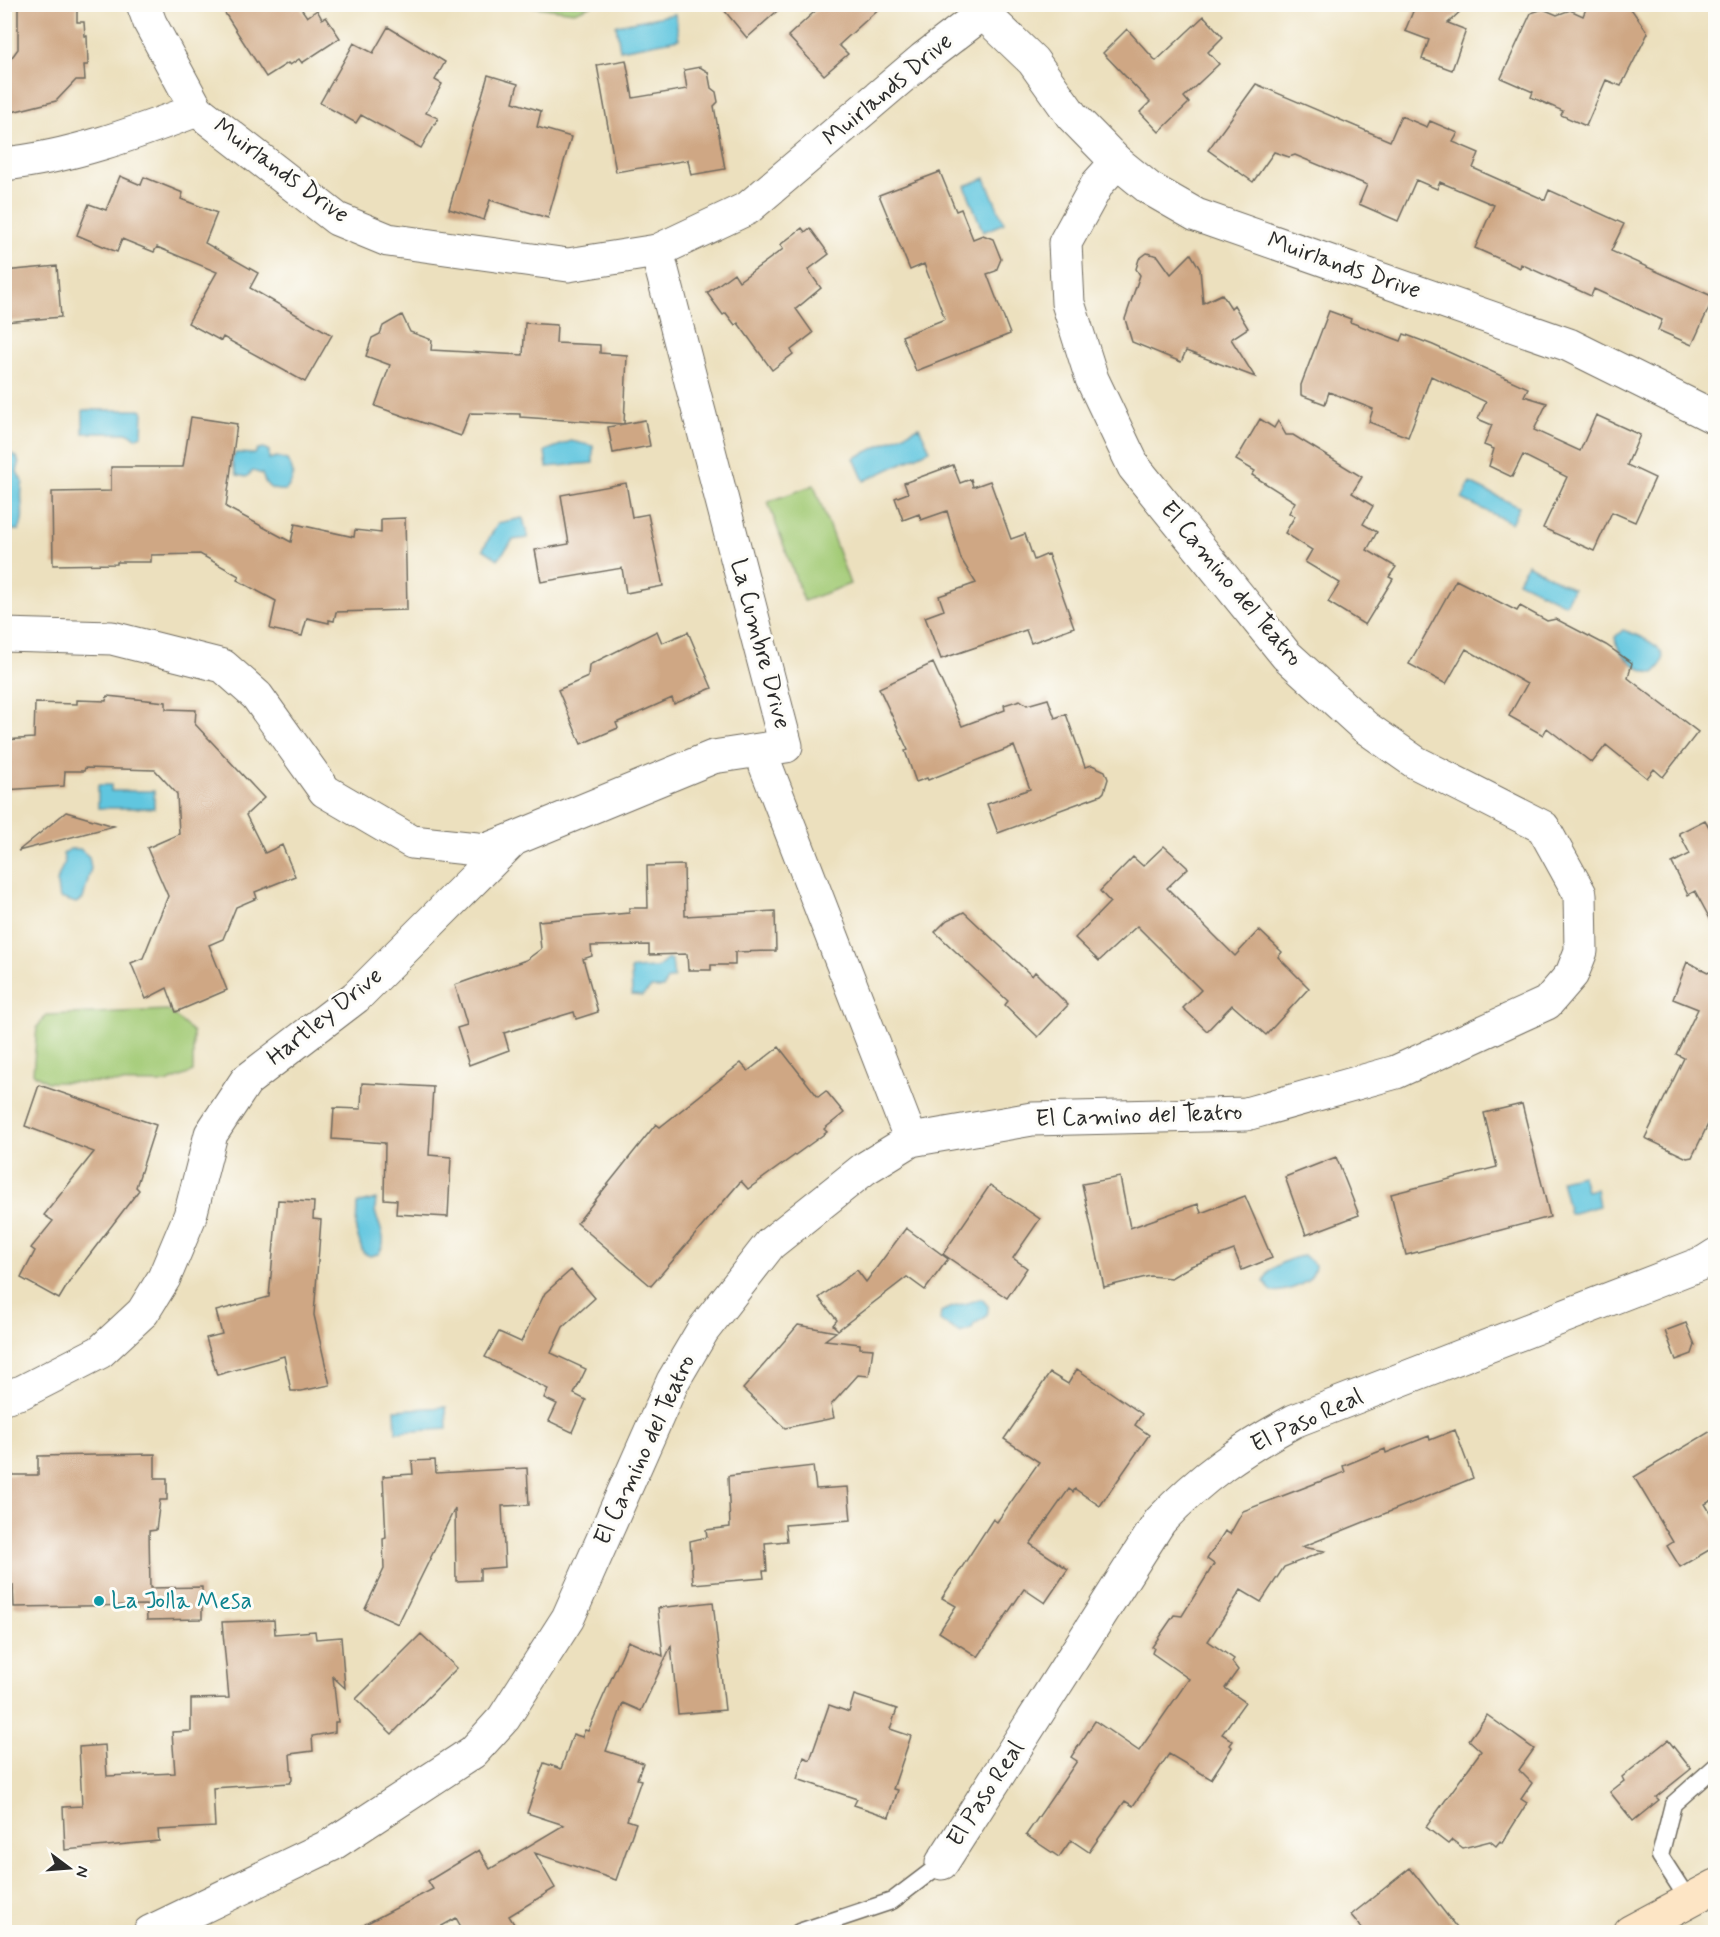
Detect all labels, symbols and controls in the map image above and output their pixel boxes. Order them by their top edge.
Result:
street label: Muirlands Drive [817,27,959,153]
street label: Muirlands Drive [207,111,355,231]
street label: Muirlands Drive [1263,225,1425,307]
street label: El Camino del Teatro [1153,495,1309,673]
street label: La Cumbre Drive [722,555,798,733]
street label: Hartley Drive [261,961,389,1073]
street label: El Camino del Teatro [1035,1097,1243,1135]
street label: El Camino del Teatro [587,1350,703,1550]
street label: El Paso Real [1246,1381,1368,1461]
place label: La Jolla Mesa [111,1586,252,1617]
marker: La Jolla Mesa [92,1594,106,1608]
street label: El Paso Real [940,1735,1032,1853]
north arrow [39,1838,99,1898]
text: N [70,1864,94,1880]

